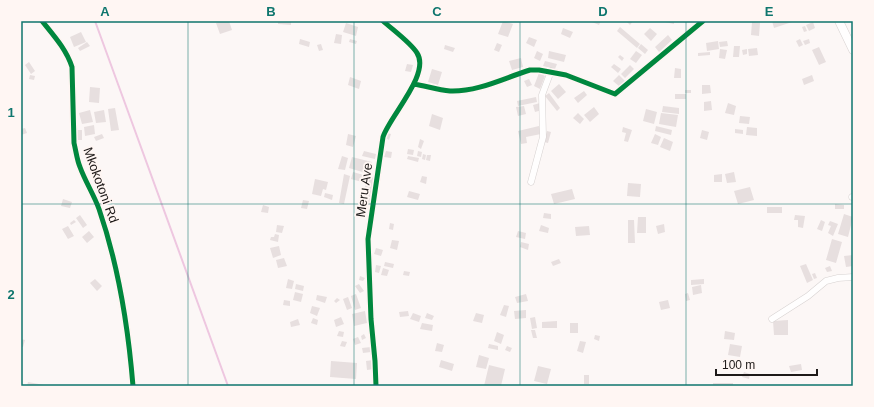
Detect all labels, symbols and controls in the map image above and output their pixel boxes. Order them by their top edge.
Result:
text: A [100,4,110,19]
text: B [266,4,276,19]
text: C [432,4,442,19]
text: D [598,4,608,19]
text: E [765,4,774,19]
text: 1 [7,105,15,120]
street label: Mkokotoni Rd [80,145,122,225]
street label: Meru Ave [353,162,375,218]
text: 2 [7,287,15,302]
scale bar [716,351,817,377]
text: 100 m [722,358,755,372]

